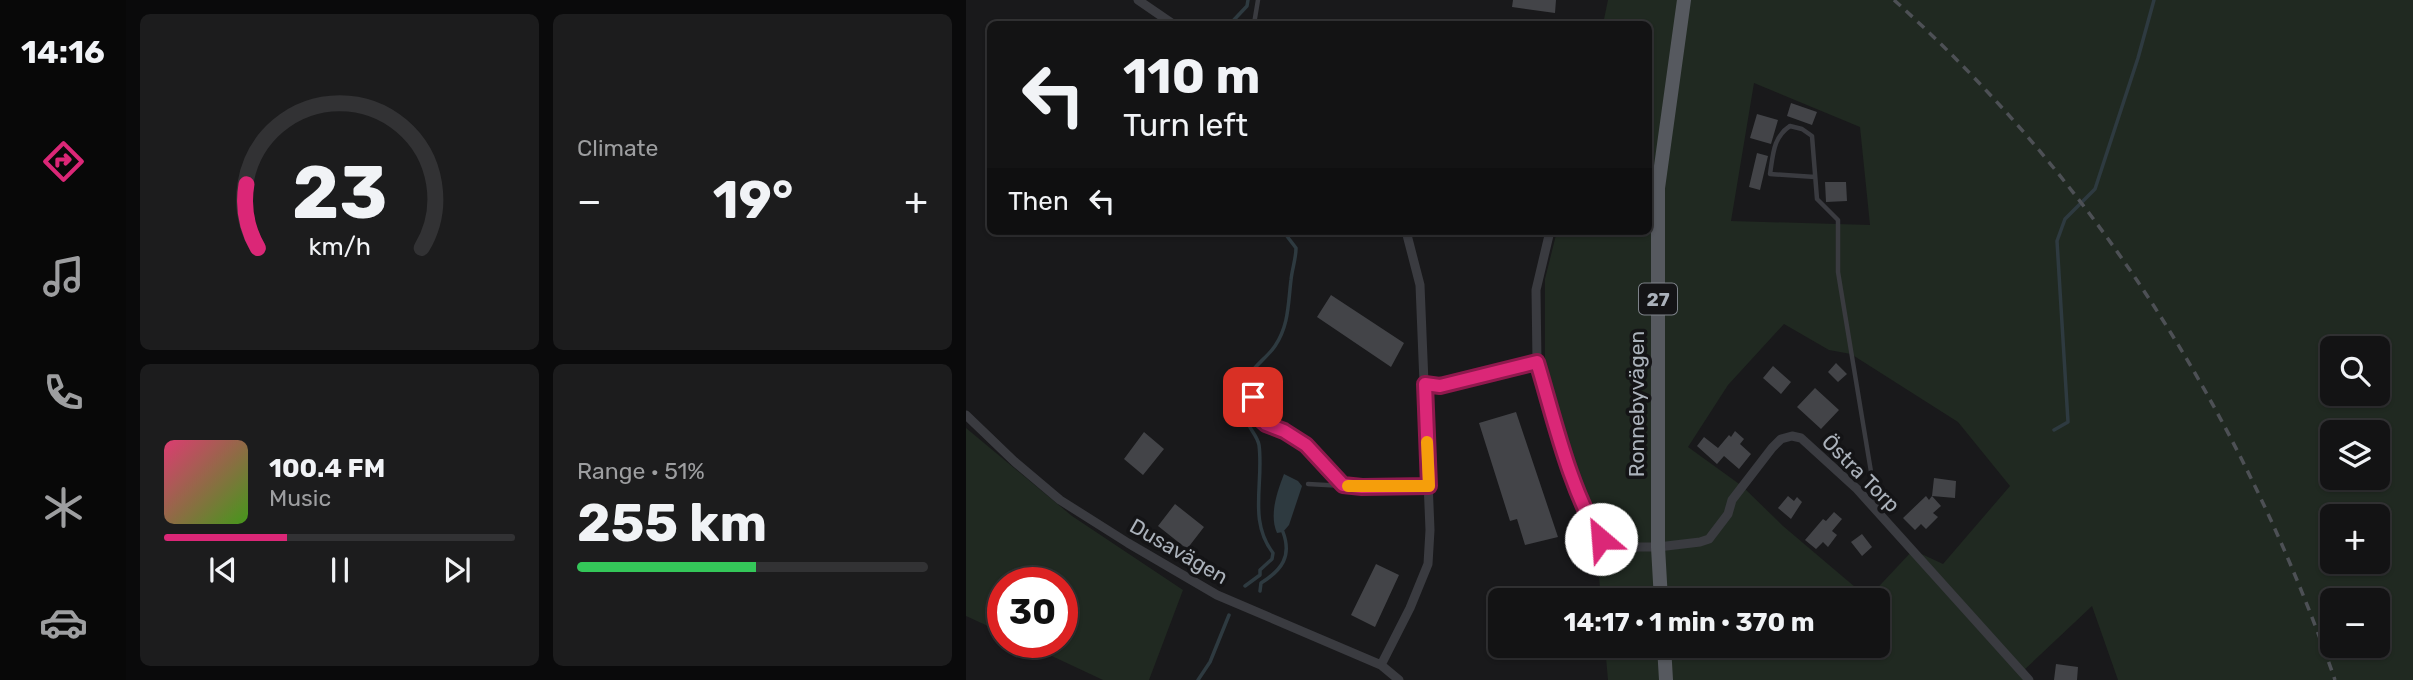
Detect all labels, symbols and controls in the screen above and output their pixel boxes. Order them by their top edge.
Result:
text: 14:16 [21,33,105,71]
text: 110 m [1123,47,1260,105]
icon: left [1008,49,1099,140]
text: Turn left [1123,106,1248,144]
text: Climate [577,134,658,162]
icon: directions [39,137,88,186]
text: 23 [292,150,387,236]
text: 19° [713,169,793,231]
text: − [577,178,602,224]
text: + [904,178,928,224]
icon: left [1083,182,1121,220]
text: Then [1008,186,1069,217]
text: km/h [308,232,371,261]
icon: music [39,252,88,301]
road number: 27 [1639,284,1677,314]
street label: Ronnebyvägen [1624,331,1649,477]
map controls [2320,336,2390,658]
button: search [2320,336,2390,406]
pin [1223,367,1283,427]
icon: phone [39,368,88,417]
icon: arrive [1234,378,1272,416]
button: layers [2320,420,2390,490]
street label: Östra Torp [1817,429,1905,517]
text: 100.4 FM [269,453,385,484]
text: Range · 51% [577,457,705,485]
icon: climate [39,483,88,532]
text: Music [269,484,331,512]
text: 255 km [577,492,767,554]
position arrow [1564,502,1638,576]
button: + [2320,504,2390,574]
street label: Dusavägen [1126,513,1232,589]
icon: previous [204,551,242,589]
icon: pause [321,551,359,589]
icon: next [438,551,476,589]
speed limit sign: 30 [987,567,1078,658]
button: − [2320,588,2390,658]
icon: car [39,598,88,647]
text: 14:17 · 1 min · 370 m [1564,607,1814,638]

